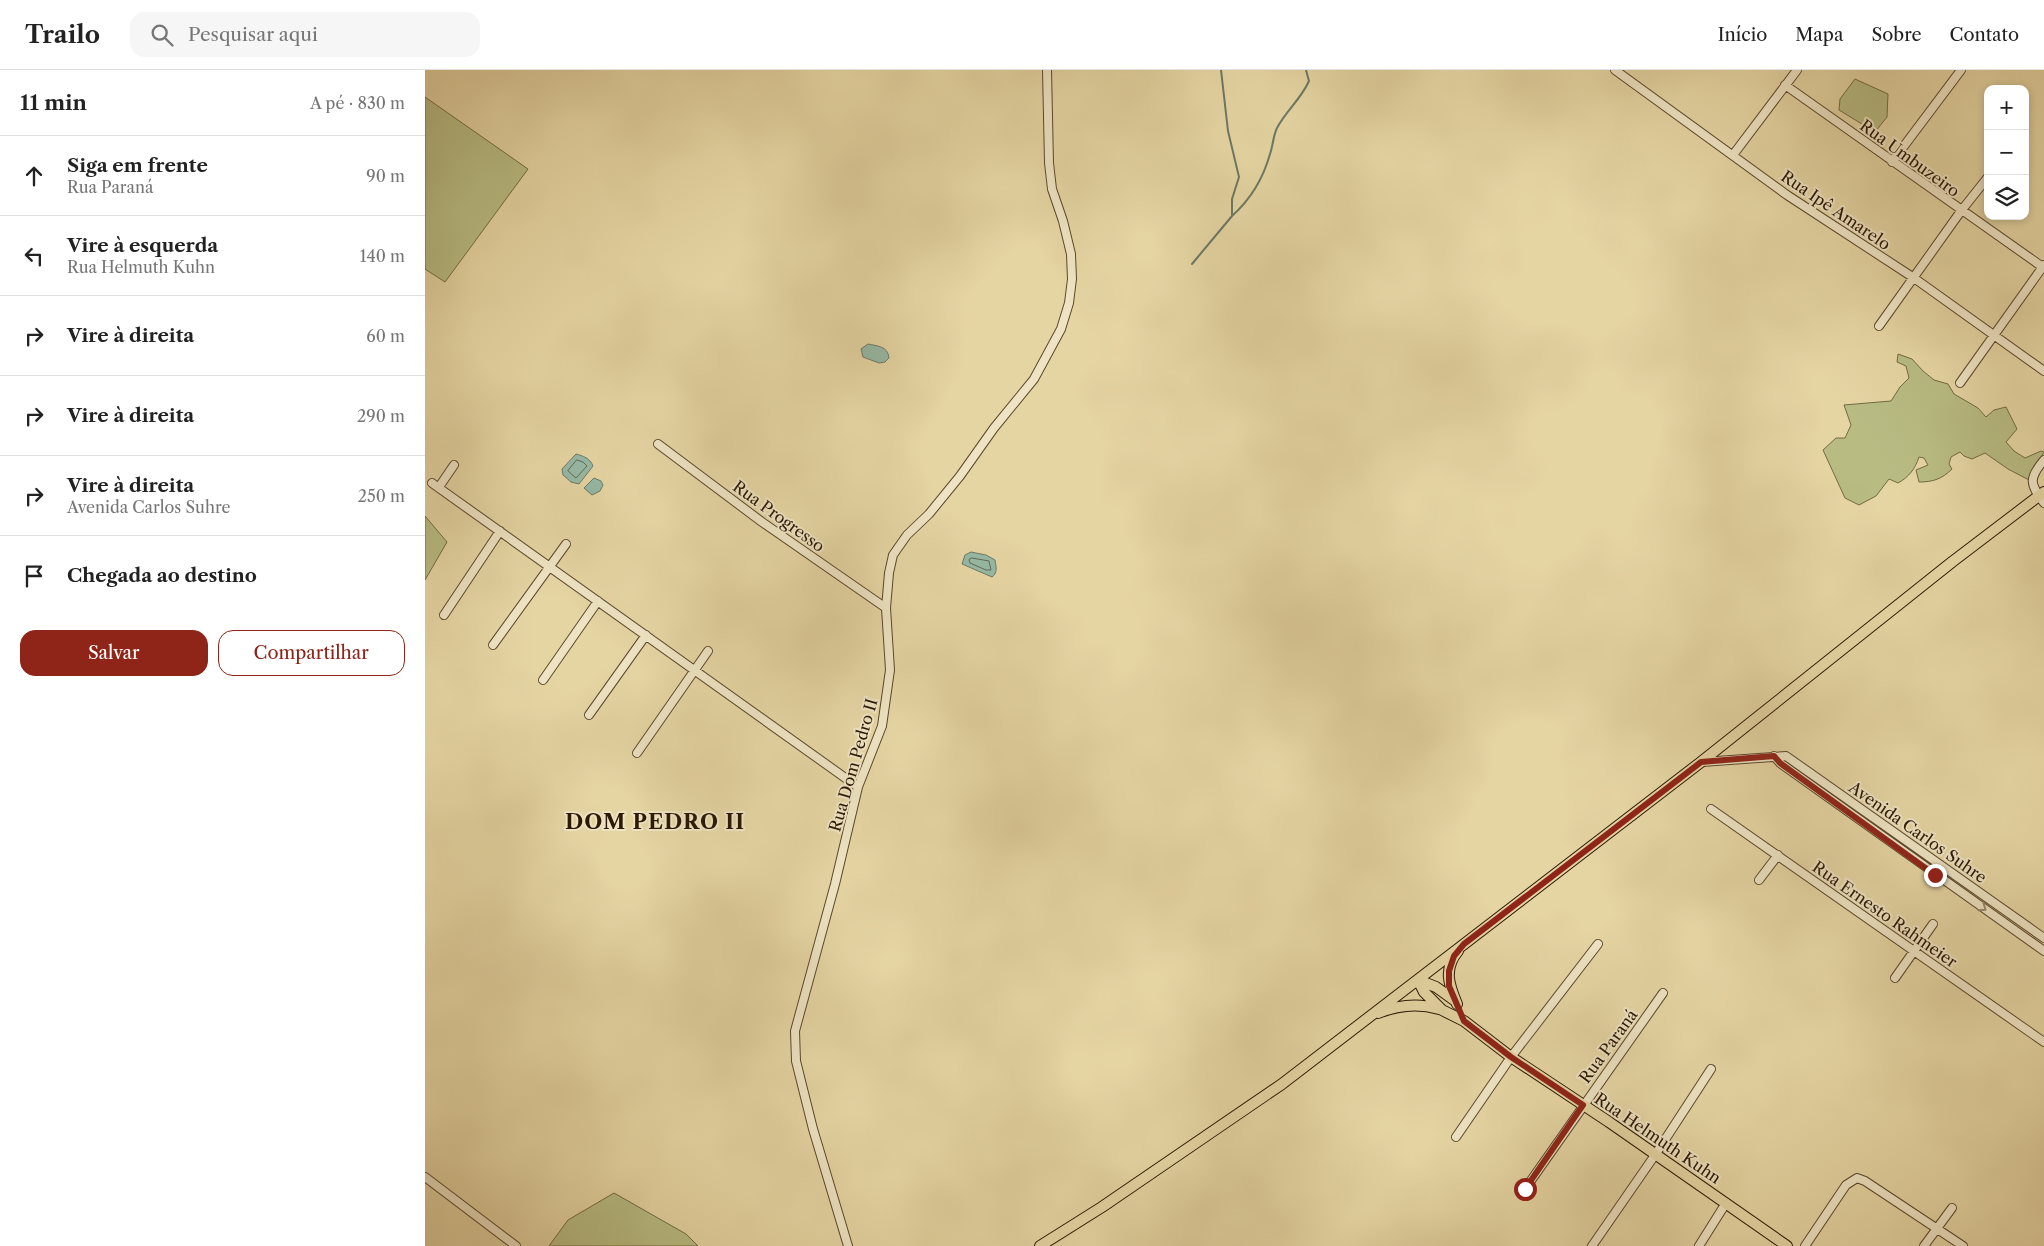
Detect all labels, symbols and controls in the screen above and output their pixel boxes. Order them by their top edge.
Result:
search box [130,12,480,57]
text: Trailo [25,20,100,49]
icon: search [148,21,176,49]
text: Pesquisar aqui [188,23,318,46]
text: Início [1718,24,1767,46]
text: Mapa [1795,24,1843,46]
text: Sobre [1871,24,1922,46]
text: Contato [1950,24,2019,46]
map controls [1984,85,2029,220]
button: + [1984,85,2029,130]
text: 11 min [20,90,87,115]
text: A pé · 830 m [310,93,405,113]
street label: Rua Umbuzeiro [1856,115,1964,201]
button: − [1984,130,2029,175]
text: Siga em frente [67,154,208,177]
icon: ahead [20,162,48,190]
text: 90 m [366,166,405,186]
street label: Rua Ipê Amarelo [1778,166,1895,254]
button: layers [1984,175,2029,220]
text: Rua Paraná [67,177,153,197]
text: Vire à esquerda [67,234,218,257]
icon: left [20,242,48,270]
text: 140 m [360,246,405,266]
text: Rua Helmuth Kuhn [67,257,215,277]
icon: right [20,322,48,350]
text: Vire à direita [67,324,194,347]
text: 60 m [366,326,405,346]
icon: right [20,402,48,430]
text: Vire à direita [67,404,194,427]
text: 290 m [357,406,405,426]
text: Vire à direita [67,474,194,497]
street label: Rua Progresso [729,476,829,556]
icon: right [20,482,48,510]
text: 250 m [358,486,405,506]
text: Avenida Carlos Suhre [67,497,230,517]
icon: arrive [20,562,48,590]
text: Chegada ao destino [67,564,257,587]
button: Salvar [20,630,208,676]
button: Compartilhar [218,630,405,676]
street label: Rua Dom Pedro II [824,696,882,834]
street label: Avenida Carlos Suhre [1845,776,1991,887]
district label: DOM PEDRO II [565,809,745,834]
street label: Rua Ernesto Rahmeier [1809,856,1961,972]
route end [1924,864,1947,887]
one-way arrow [1977,902,1987,911]
street label: Rua Paraná [1575,1005,1642,1087]
street label: Rua Helmuth Kuhn [1591,1088,1725,1188]
route start [1514,1178,1537,1201]

